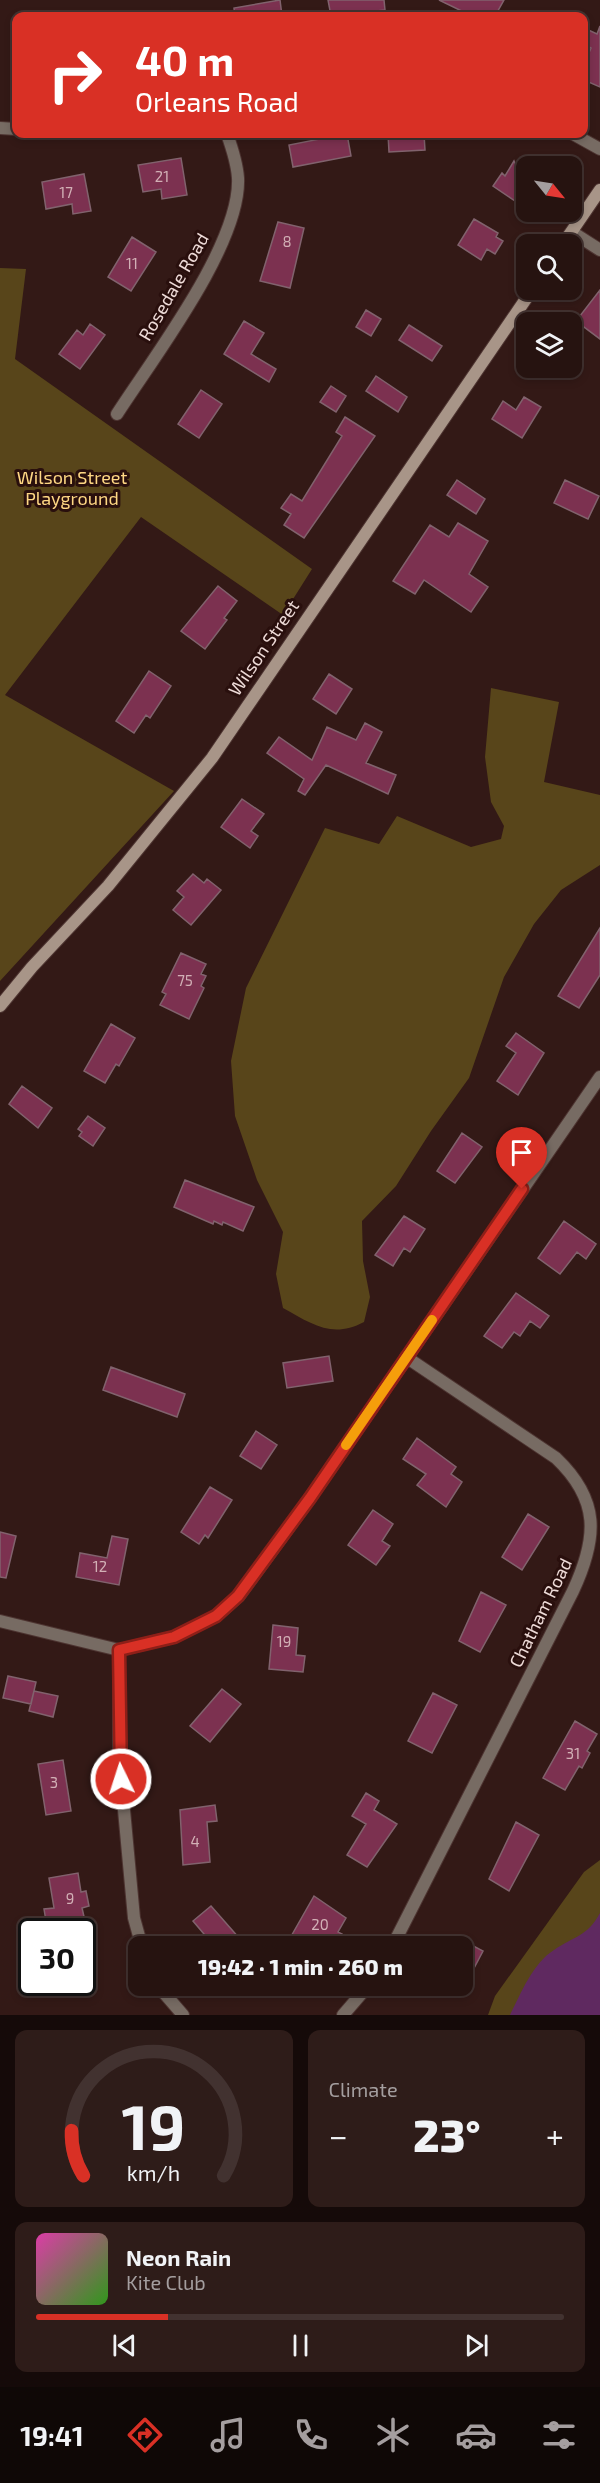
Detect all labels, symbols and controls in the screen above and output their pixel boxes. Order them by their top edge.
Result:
text: 40 m [135,34,234,84]
icon: right [36,36,114,114]
text: Orleans Road [135,85,299,117]
north arrow [516,156,582,222]
map controls [516,156,582,378]
house number: 21 [155,167,169,185]
house number: 17 [59,183,73,201]
street label: Rosedale Road [133,229,213,344]
house number: 8 [282,232,292,250]
button: search [516,234,582,300]
house number: 11 [126,254,138,272]
button: layers [516,312,582,378]
park label: Wilson Street Playground [17,466,128,509]
street label: Wilson Street [223,595,303,699]
house number: 75 [177,971,193,989]
pin [496,1127,547,1189]
icon: arrive [505,1136,538,1169]
street label: Chatham Road [504,1554,576,1671]
house number: 12 [93,1557,107,1575]
house number: 19 [277,1632,291,1650]
house number: 31 [566,1744,580,1762]
position arrow [89,1747,153,1811]
house number: 3 [50,1773,58,1791]
house number: 4 [190,1832,200,1850]
house number: 9 [66,1889,74,1907]
house number: 20 [311,1915,329,1933]
speed limit sign: 30 [18,1918,96,1996]
text: 19:42 · 1 min · 260 m [198,1953,403,1979]
text: Climate [329,2077,398,2101]
text: 19 [122,2088,186,2163]
text: 23° [413,2107,481,2161]
text: − [329,2115,348,2155]
text: + [546,2115,564,2155]
text: km/h [127,2160,180,2185]
text: Neon Rain [126,2244,231,2270]
text: Kite Club [126,2270,206,2294]
icon: previous [108,2329,141,2362]
icon: pause [284,2329,317,2362]
icon: next [460,2329,493,2362]
icon: directions [124,2414,166,2456]
icon: music [207,2414,249,2456]
icon: phone [290,2414,332,2456]
icon: climate [372,2414,414,2456]
icon: car [455,2414,497,2456]
icon: filters [538,2414,580,2456]
text: 19:41 [20,2419,84,2451]

